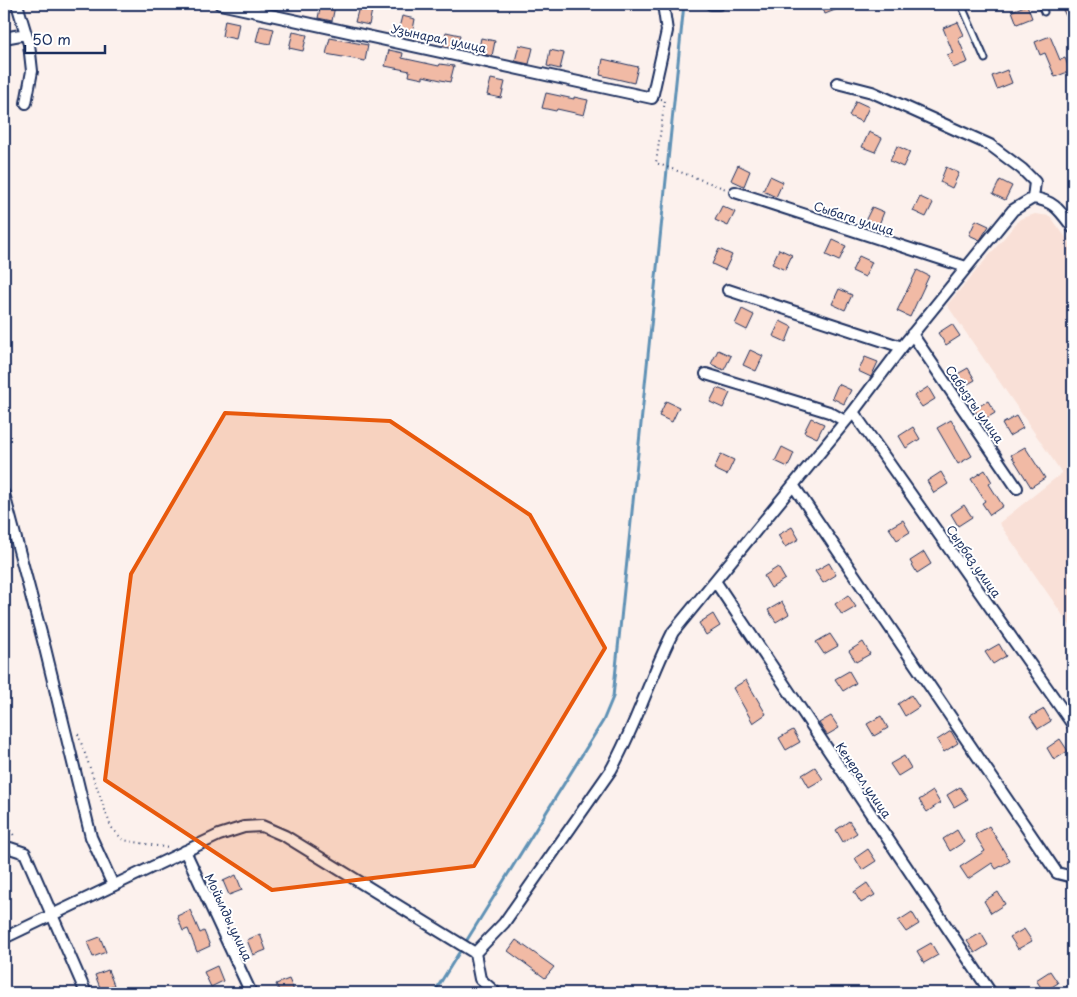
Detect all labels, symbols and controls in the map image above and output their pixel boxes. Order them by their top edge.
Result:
street label: Узынарал улица [390,19,489,57]
scale bar [25,22,105,54]
text: 50 m [32,27,71,50]
street label: Сыбага улица [812,197,897,240]
street label: Сабызгы улица [941,361,1009,447]
street label: Сырбаз улица [942,521,1006,601]
street label: Кенерал улица [832,738,896,822]
street label: Мойылды улица [201,870,257,964]

